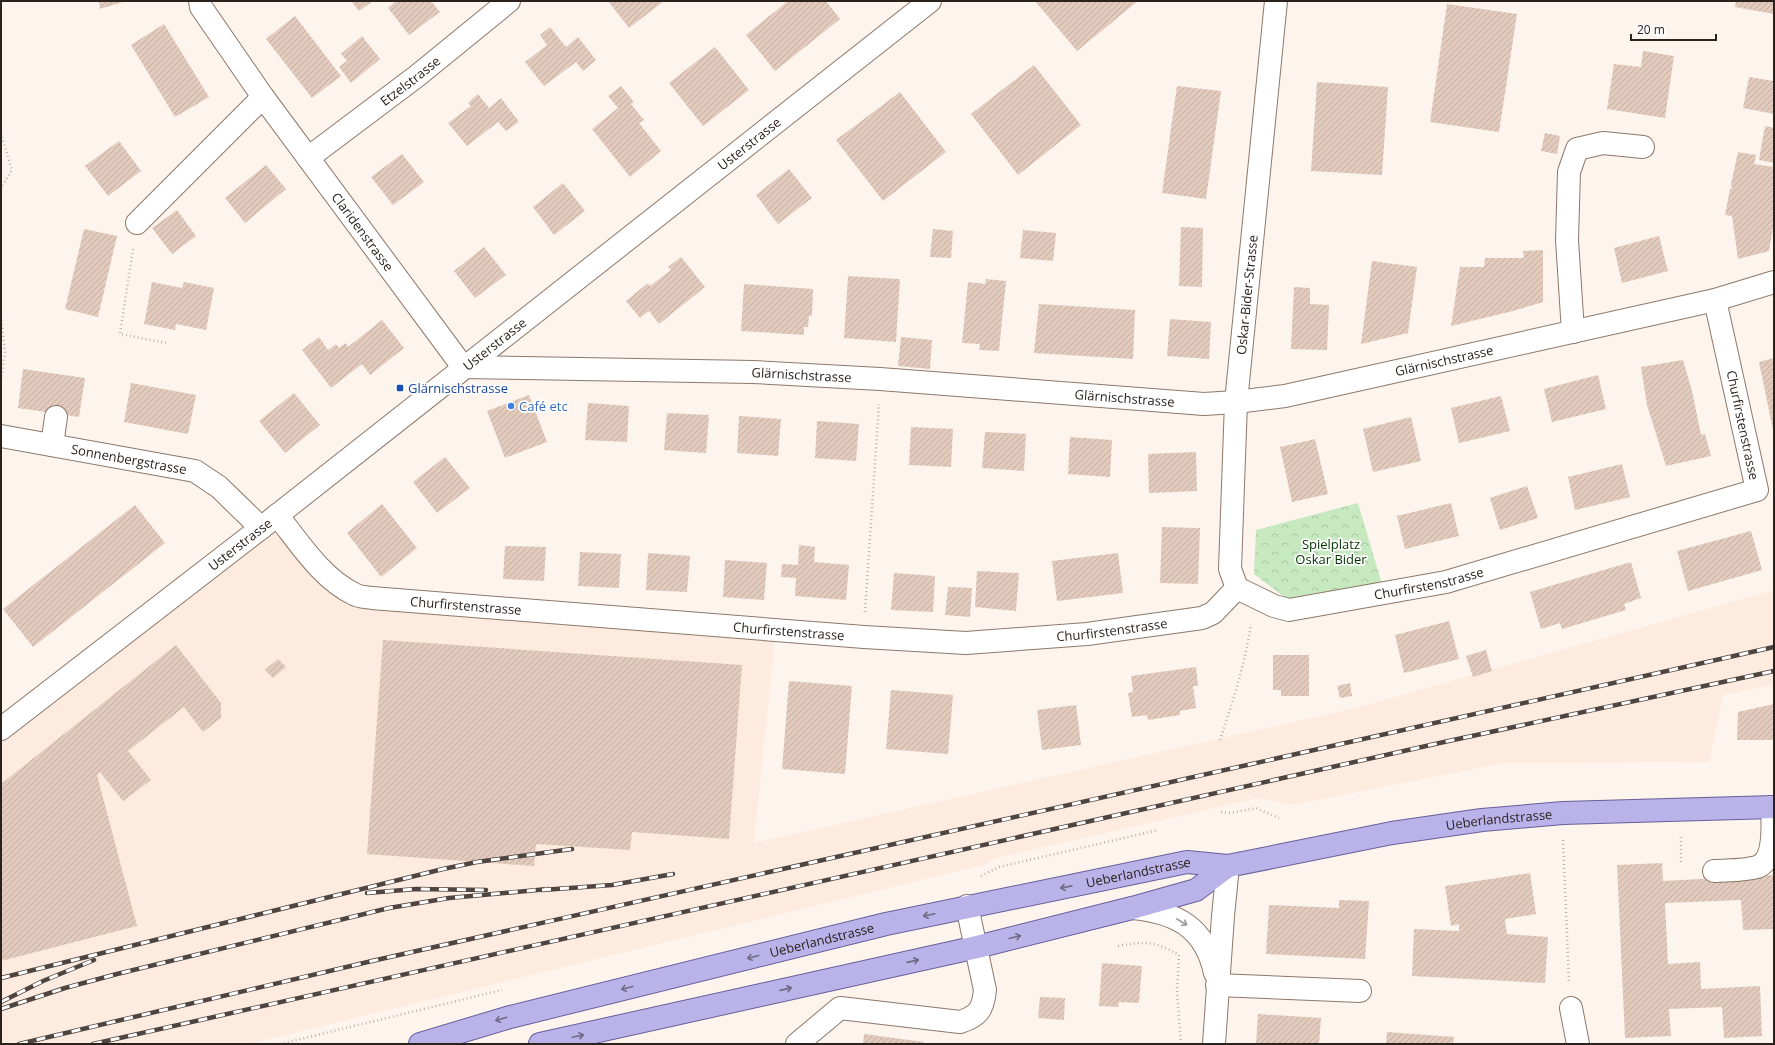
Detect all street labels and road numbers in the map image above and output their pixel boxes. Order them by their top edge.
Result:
street label: Etzelstrasse [376,52,444,110]
street label: Usterstrasse [714,113,785,174]
street label: Claridenstrasse [328,189,398,275]
street label: Oskar-Bider-Strasse [1232,234,1262,356]
street label: Usterstrasse [459,313,530,375]
street label: Glärnischstrasse [1393,341,1495,380]
street label: Glärnischstrasse [751,363,852,386]
street label: Churfirstenstrasse [1723,369,1763,481]
street label: Glärnischstrasse [1074,385,1175,411]
street label: Sonnenbergstrasse [70,440,188,478]
street label: Usterstrasse [204,514,276,575]
street label: Churfirstenstrasse [1373,562,1486,604]
street label: Churfirstenstrasse [409,592,522,619]
street label: Churfirstenstrasse [1056,614,1168,645]
street label: Churfirstenstrasse [732,618,845,644]
street label: Ueberlandstrasse [1445,805,1553,834]
street label: Ueberlandstrasse [1084,853,1192,892]
street label: Ueberlandstrasse [768,918,876,962]

